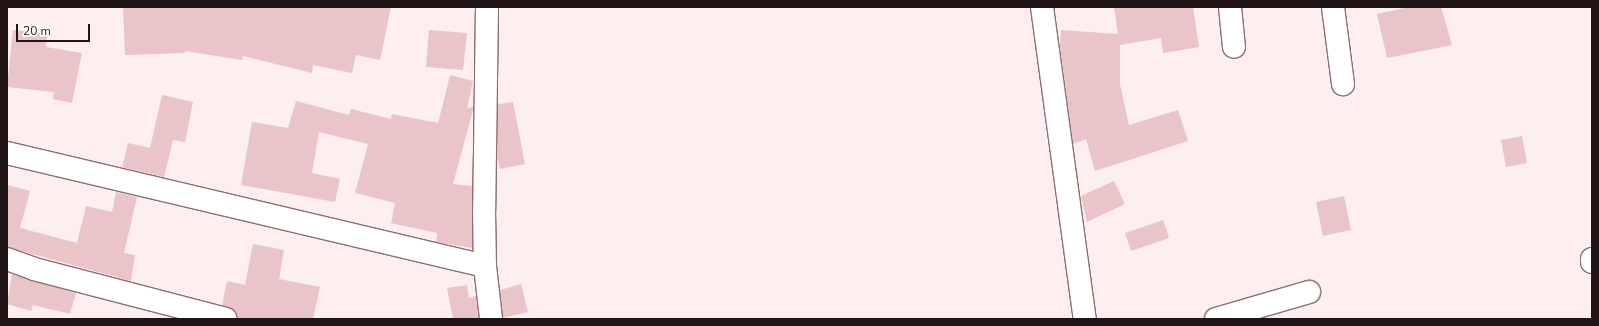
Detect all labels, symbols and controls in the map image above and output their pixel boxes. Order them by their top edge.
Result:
scale bar [18,16,92,42]
text: 20 m [23,23,51,39]

